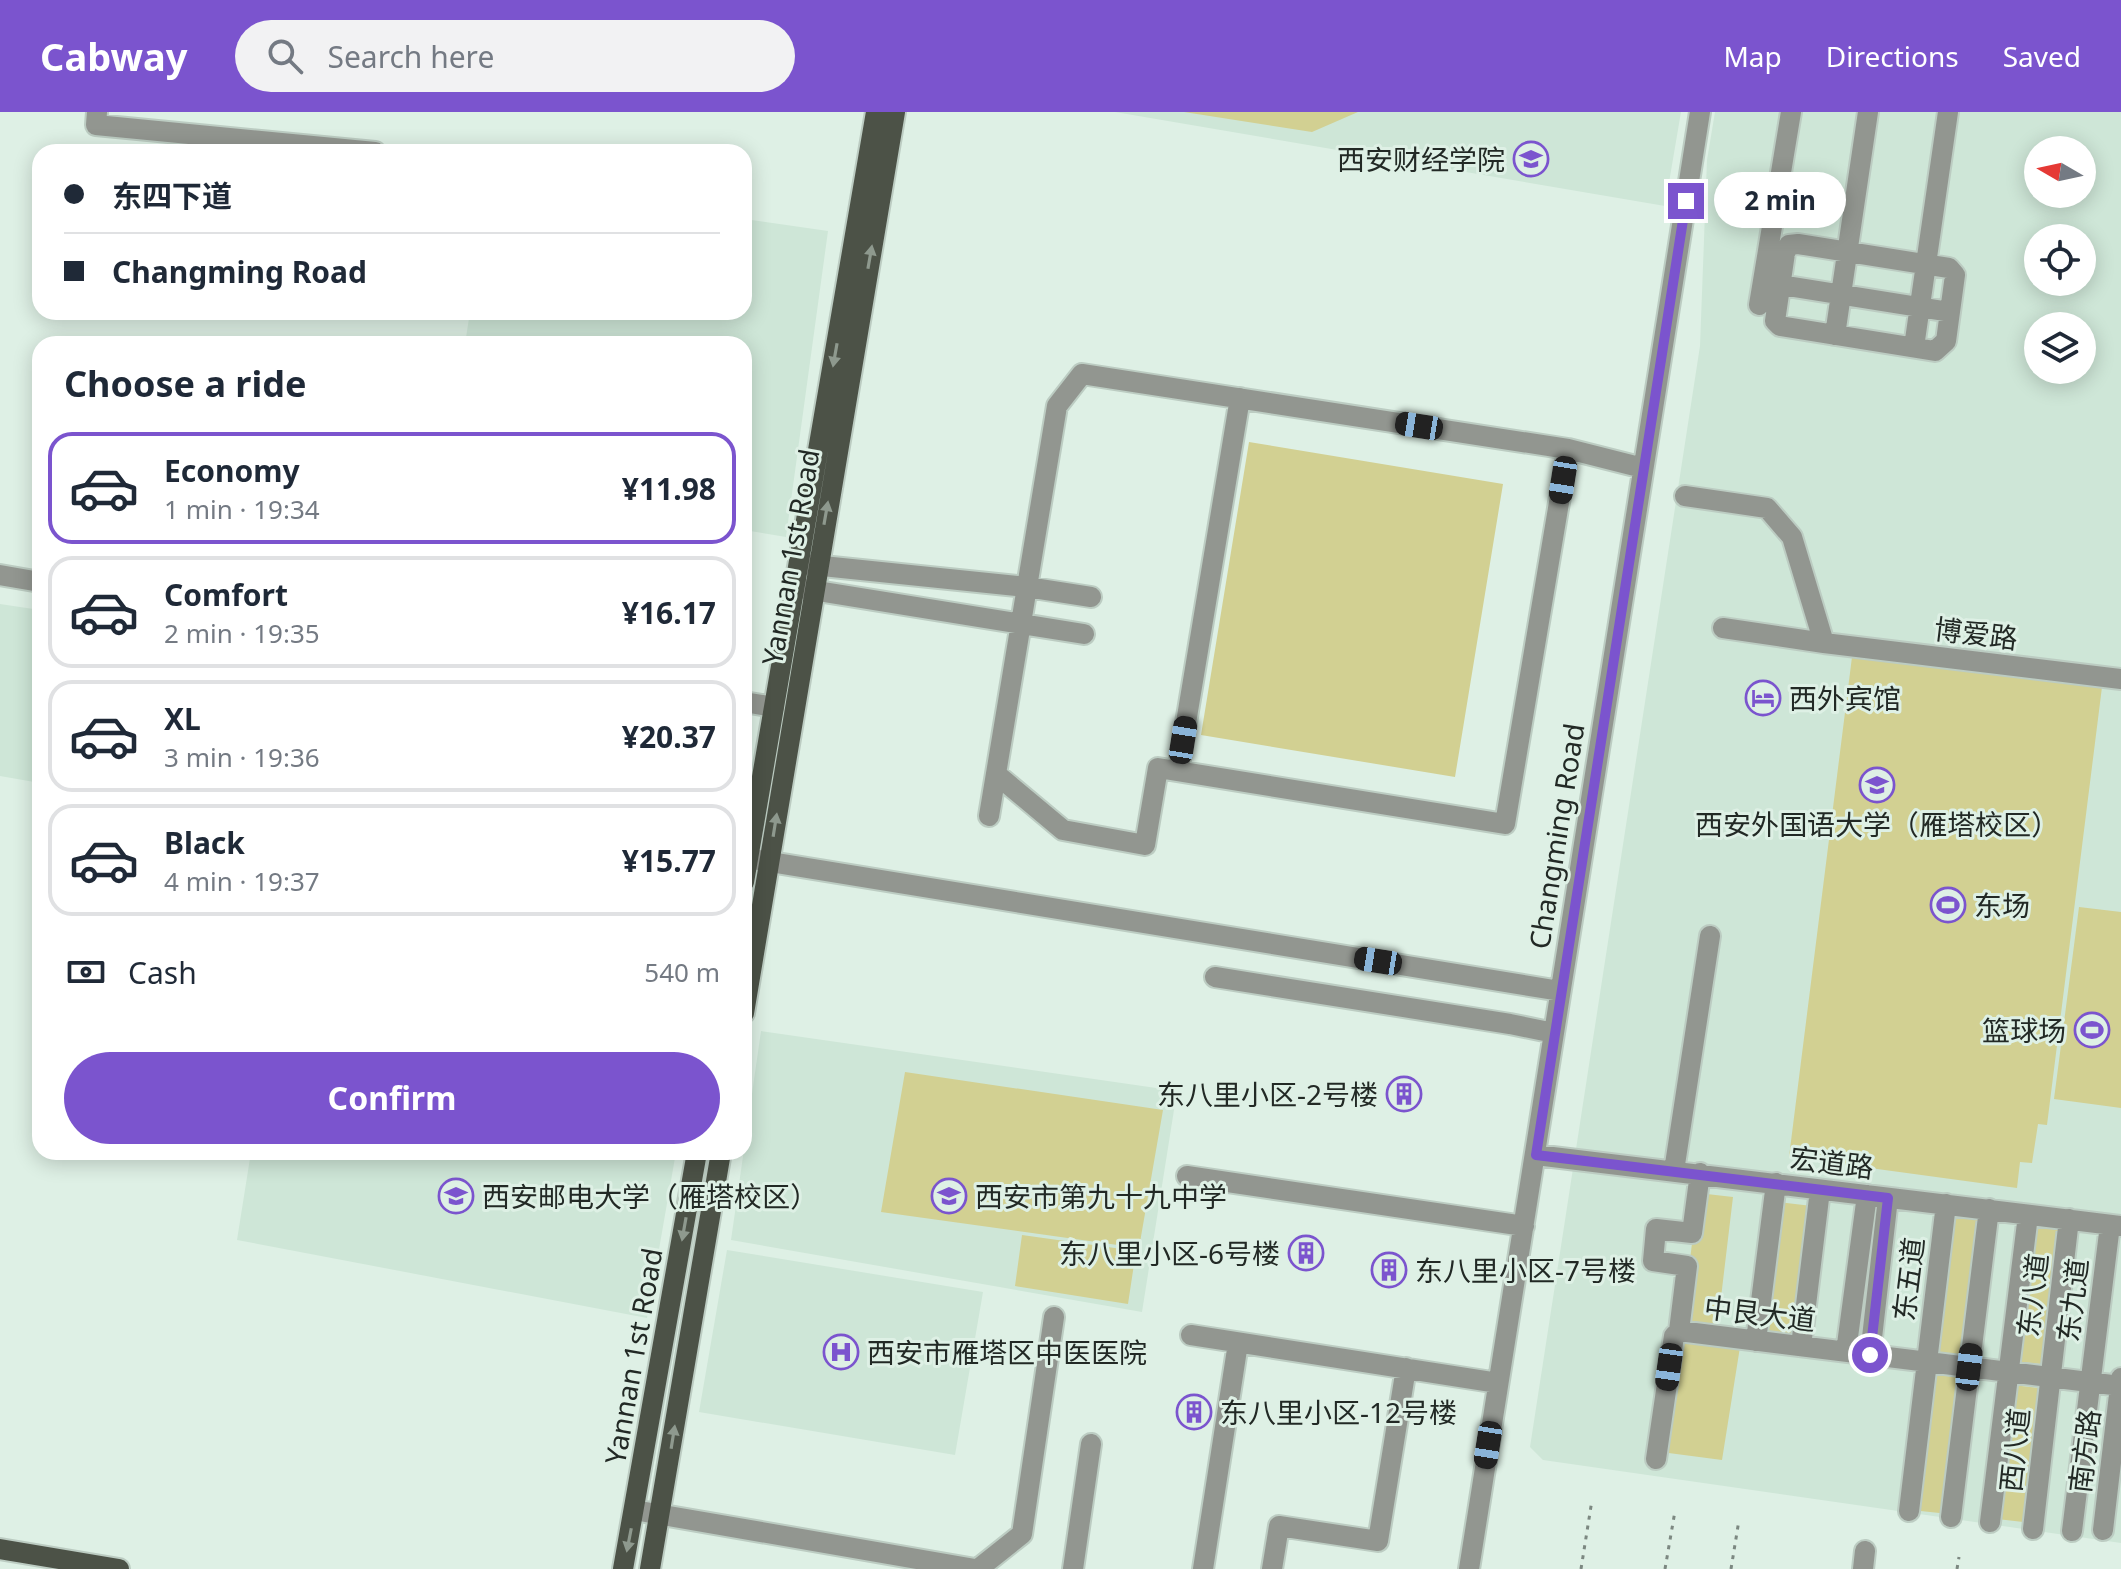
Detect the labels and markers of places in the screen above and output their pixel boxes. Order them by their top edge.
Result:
place label: 西安财经学院 [1337,140,1505,178]
school or university icon: 西安财经学院 [1512,140,1550,178]
hotel icon: 西外宾馆 [1744,679,1782,717]
place label: 西外宾馆 [1789,679,1901,717]
school or university icon: 西安外国语大学（雁塔校区） [1858,766,1896,804]
place label: 西安外国语大学（雁塔校区） [1695,805,2059,843]
sports icon: 东场 [1929,886,1967,924]
place label: 东场 [1974,886,2030,924]
place label: 篮球场 [1982,1011,2066,1049]
sports icon: 篮球场 [2073,1011,2111,1049]
place label: 东八里小区-2号楼 [1157,1075,1378,1113]
building icon: 东八里小区-2号楼 [1385,1075,1423,1113]
school or university icon: 西安邮电大学（雁塔校区） [437,1177,475,1215]
place label: 西安邮电大学（雁塔校区） [482,1177,818,1215]
school or university icon: 西安市第九十九中学 [930,1177,968,1215]
place label: 西安市第九十九中学 [975,1177,1227,1215]
place label: 东八里小区-6号楼 [1059,1234,1280,1272]
building icon: 东八里小区-6号楼 [1287,1234,1325,1272]
building icon: 东八里小区-7号楼 [1370,1251,1408,1289]
place label: 东八里小区-7号楼 [1415,1251,1636,1289]
hospital icon: 西安市雁塔区中医医院 [822,1333,860,1371]
place label: 西安市雁塔区中医医院 [867,1333,1147,1371]
building icon: 东八里小区-12号楼 [1175,1393,1213,1431]
place label: 东八里小区-12号楼 [1220,1393,1457,1431]

